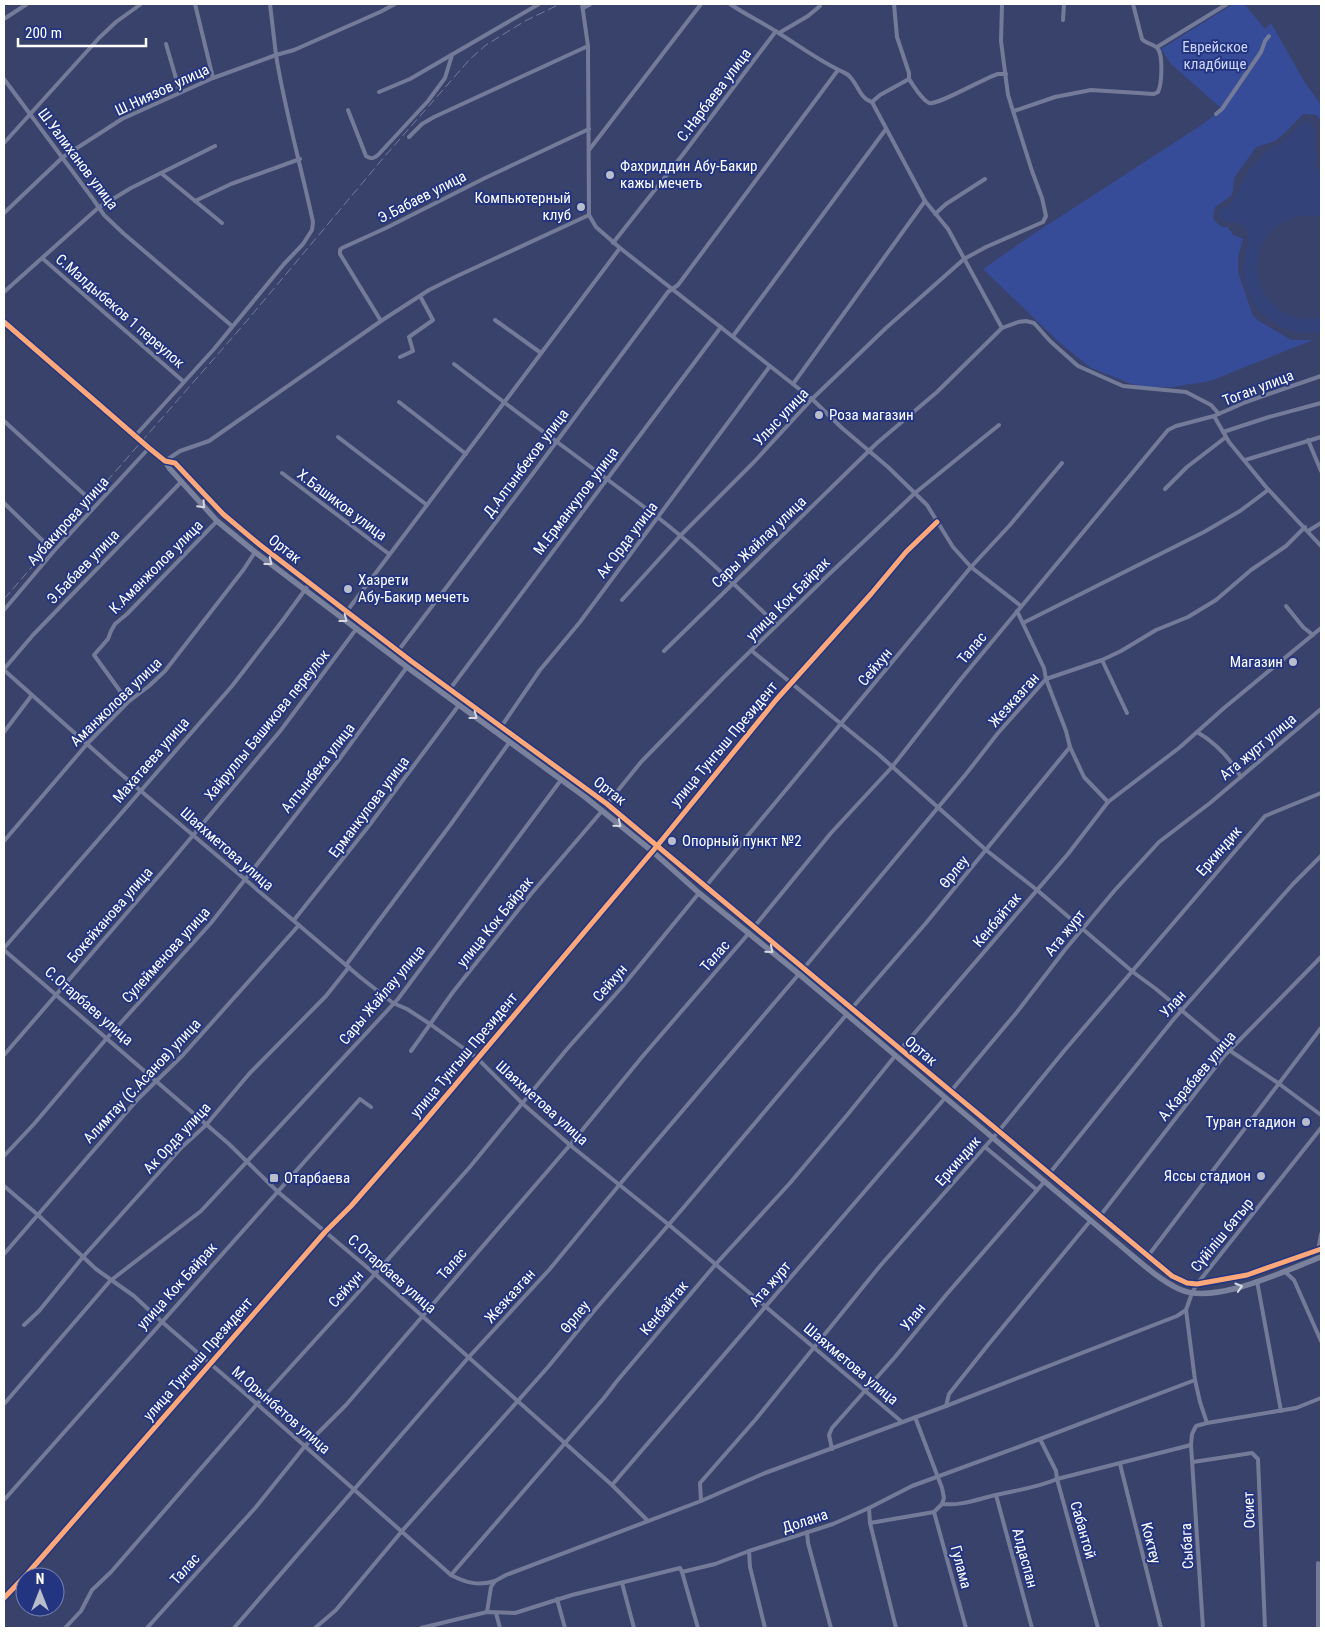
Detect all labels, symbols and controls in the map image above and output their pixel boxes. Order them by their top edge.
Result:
scale bar [18,15,145,47]
text: 200 m [25,24,62,42]
park label: Еврейское кладбище [1182,38,1248,73]
street label: С.Нарбаева улица [673,45,755,145]
street label: Ш.Ниязов улица [112,60,212,120]
street label: Ш.Уалиханов улица [34,105,122,213]
place label: Фахриддин Абу-Бакир кажы мечеть [620,157,757,192]
street label: Э.Бабаев улица [375,167,469,227]
marker: Фахриддин Абу-Бакир кажы мечеть [604,169,616,181]
place label: Компьютерный клуб [474,189,571,224]
marker: Компьютерный клуб [575,201,587,213]
street label: С.Малдыбеков 1 переулок [52,250,188,372]
street label: Тоган улица [1220,366,1296,410]
street label: Улыс улица [750,384,812,450]
street label: Д.Алтынбеков улица [479,405,573,521]
place label: Роза магазин [829,406,914,424]
marker: Роза магазин [813,409,825,421]
street label: М.Ерманкулов улица [530,444,622,558]
street label: Х.Башиков улица [294,465,390,545]
street label: Аубакирова улица [23,473,113,569]
street label: Сары Жайлау улица [708,492,810,592]
street label: Ак Орда улица [593,498,661,582]
one-way arrow [196,499,205,508]
street label: К.Аманжолов улица [105,516,207,618]
street label: Э.Бабаев улица [43,526,123,608]
street label: Ортак [265,531,305,567]
street label: улица Кок Байрак [742,553,834,645]
one-way arrow [263,557,272,565]
place label: Хазрети Абу-Бакир мечеть [358,571,469,606]
marker: Хазрети Абу-Бакир мечеть [342,583,354,595]
one-way arrow [338,613,347,621]
street label: Талас [954,628,990,668]
street label: Сейхун [854,644,896,690]
street label: Хайруллы Башикова переулок [201,646,333,804]
place label: Магазин [1230,653,1283,671]
street label: Аманжолова улица [67,654,165,750]
marker: Магазин [1287,656,1299,668]
street label: Жезказган [985,669,1043,731]
street label: улица Тунгыш Президент [666,678,782,810]
street label: Ата журт улица [1216,710,1300,784]
one-way arrow [468,711,477,719]
street label: Махатаева улица [109,714,193,806]
street label: Алтынбека улица [277,719,359,817]
street label: Ерманкулова улица [325,753,413,861]
street label: Ортак [590,773,630,809]
street label: Шаяхметова улица [177,804,277,894]
one-way arrow [613,818,622,827]
street label: Еркиндик [1192,822,1246,880]
place label: Опорный пункт №2 [682,832,802,850]
marker: Опорный пункт №2 [666,835,678,847]
street label: Өрлеу [935,852,973,892]
street label: Бокейханова улица [64,863,156,967]
street label: улица Кок Байрак [453,873,537,971]
street label: Кенбайтак [969,889,1025,951]
street label: Сулейменова улица [118,903,214,1007]
street label: Ата журт [1041,906,1089,960]
street label: Талас [696,936,734,975]
street label: Сары Жайлау улица [335,942,429,1048]
one-way arrow [764,945,773,953]
street label: Сейхун [589,961,631,1005]
street label: С.Отарбаев улица [41,963,137,1049]
street label: Улан [1156,987,1190,1021]
street label: улица Тунгыш Президент [406,989,522,1121]
street label: Алимтау (С.Асанов) улица [80,1015,204,1147]
street label: А.Карабаев улица [1154,1027,1240,1125]
street label: Ортак [901,1032,941,1070]
street label: Шаяхметова улица [492,1057,592,1149]
street label: Ак Орда улица [140,1099,214,1177]
place label: Туран стадион [1206,1113,1296,1131]
marker: Туран стадион [1300,1116,1312,1128]
street label: Еркиндик [931,1132,985,1190]
place label: Яссы стадион [1164,1167,1251,1185]
place label: Отарбаева [284,1169,350,1187]
marker: Яссы стадион [1255,1170,1267,1182]
marker: Отарбаева [268,1172,280,1184]
street label: Сүйіліш батыр [1187,1194,1257,1276]
street label: С.Отарбаев улица [344,1231,440,1317]
street label: улица Кок Байрак [133,1239,221,1333]
street label: Талас [433,1244,471,1283]
street label: Ата журт [745,1258,795,1310]
street label: Жезказган [481,1265,539,1327]
street label: Сейхун [325,1267,367,1311]
street label: Кенбайтак [636,1277,692,1339]
one-way arrow [1235,1283,1243,1293]
street label: улица Тунгыш Президент [140,1294,256,1424]
street label: Өрлеу [556,1297,594,1337]
street label: Улан [897,1300,929,1334]
street label: Шаяхметова улица [800,1319,902,1409]
street label: М.Орынбетов улица [228,1362,334,1458]
street label: Осиет [1239,1491,1259,1529]
street label: Сабантой [1066,1499,1100,1561]
street label: Долана [780,1505,830,1537]
street label: Коктеу [1137,1520,1165,1566]
street label: Сыбага [1177,1523,1197,1569]
street label: Алдаспан [1008,1526,1042,1590]
street label: Гулама [947,1543,975,1591]
street label: Талас [166,1550,204,1588]
north arrow [15,1567,65,1617]
text: N [36,1571,44,1587]

